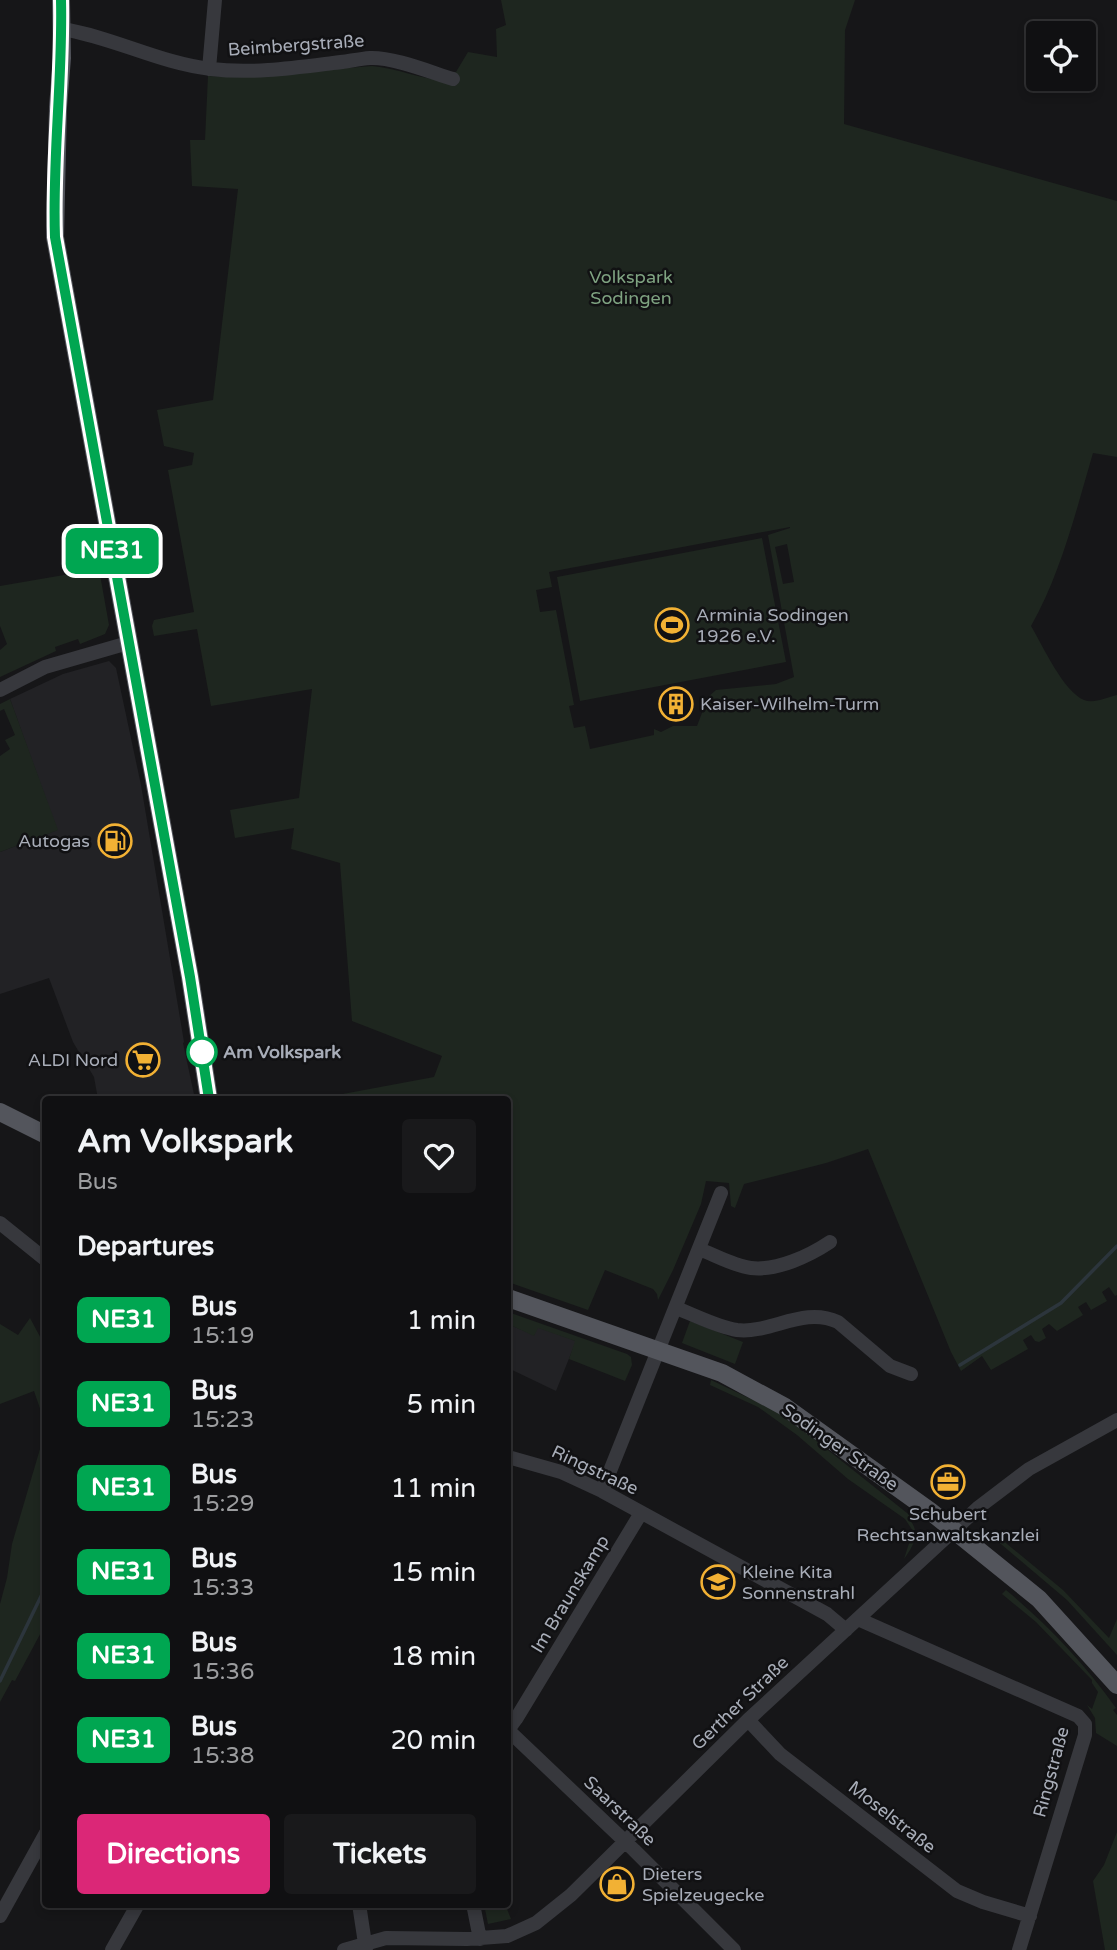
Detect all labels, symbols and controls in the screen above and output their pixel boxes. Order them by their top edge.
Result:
map controls [1026,21,1096,91]
button: locate [1026,21,1096,91]
street label: Beimbergstraße [227,29,365,61]
park label: Volkspark Sodingen [589,266,673,309]
line badge: NE31 [63,528,161,574]
text: NE31 [80,536,144,565]
place label: Arminia Sodingen 1926 e.V. [696,604,849,647]
sports icon: Arminia Sodingen 1926 e.V. [653,606,691,644]
building icon: Kaiser-Wilhelm-Turm [657,685,695,723]
place label: Kaiser-Wilhelm-Turm [700,693,879,715]
fuel station icon: Autogas [96,822,134,860]
place label: Autogas [18,830,90,852]
marker: Am Volkspark [187,1037,217,1067]
supermarket icon: ALDI Nord [124,1041,162,1079]
place label: Am Volkspark [223,1041,341,1063]
place label: ALDI Nord [28,1049,118,1071]
button: heart [402,1119,476,1193]
text: Am Volkspark [77,1122,293,1161]
text: Bus [77,1168,118,1196]
text: Departures [77,1231,214,1262]
text: Bus [191,1291,237,1322]
text: NE31 [91,1305,156,1334]
text: 1 min [407,1305,476,1336]
text: 15:19 [191,1322,255,1350]
text: Bus [191,1375,237,1406]
text: NE31 [91,1389,156,1418]
text: 5 min [407,1389,476,1420]
street label: Sodinger Straße [777,1399,903,1495]
text: 15:23 [191,1406,255,1434]
street label: Ringstraße [548,1440,642,1500]
text: Bus [191,1459,237,1490]
office icon: Schubert Rechtsanwaltskanzlei [929,1463,967,1501]
text: NE31 [91,1473,156,1502]
text: 11 min [390,1473,476,1504]
text: 15:29 [191,1490,255,1518]
place label: Schubert Rechtsanwaltskanzlei [857,1503,1039,1546]
street label: Im Braunskamp [526,1531,614,1657]
text: Bus [191,1543,237,1574]
text: NE31 [91,1557,156,1586]
text: 15 min [390,1557,476,1588]
place label: Kleine Kita Sonnenstrahl [742,1561,855,1604]
school or university icon: Kleine Kita Sonnenstrahl [699,1563,737,1601]
text: 15:33 [191,1574,255,1602]
text: Bus [191,1627,237,1658]
text: NE31 [91,1641,156,1670]
text: 18 min [390,1641,476,1672]
street label: Gerther Straße [687,1651,793,1755]
text: 15:36 [191,1658,255,1686]
text: Bus [191,1711,237,1742]
street label: Ringstraße [1028,1724,1074,1820]
text: NE31 [91,1725,156,1754]
text: 20 min [390,1725,476,1756]
text: 15:38 [191,1742,255,1770]
street label: Saarstraße [579,1771,661,1851]
street label: Moselstraße [844,1776,940,1858]
button: Directions [77,1814,270,1894]
button: Tickets [284,1814,476,1894]
place label: Dieters Spielzeugecke [642,1863,765,1906]
shop icon: Dieters Spielzeugecke [598,1865,636,1903]

